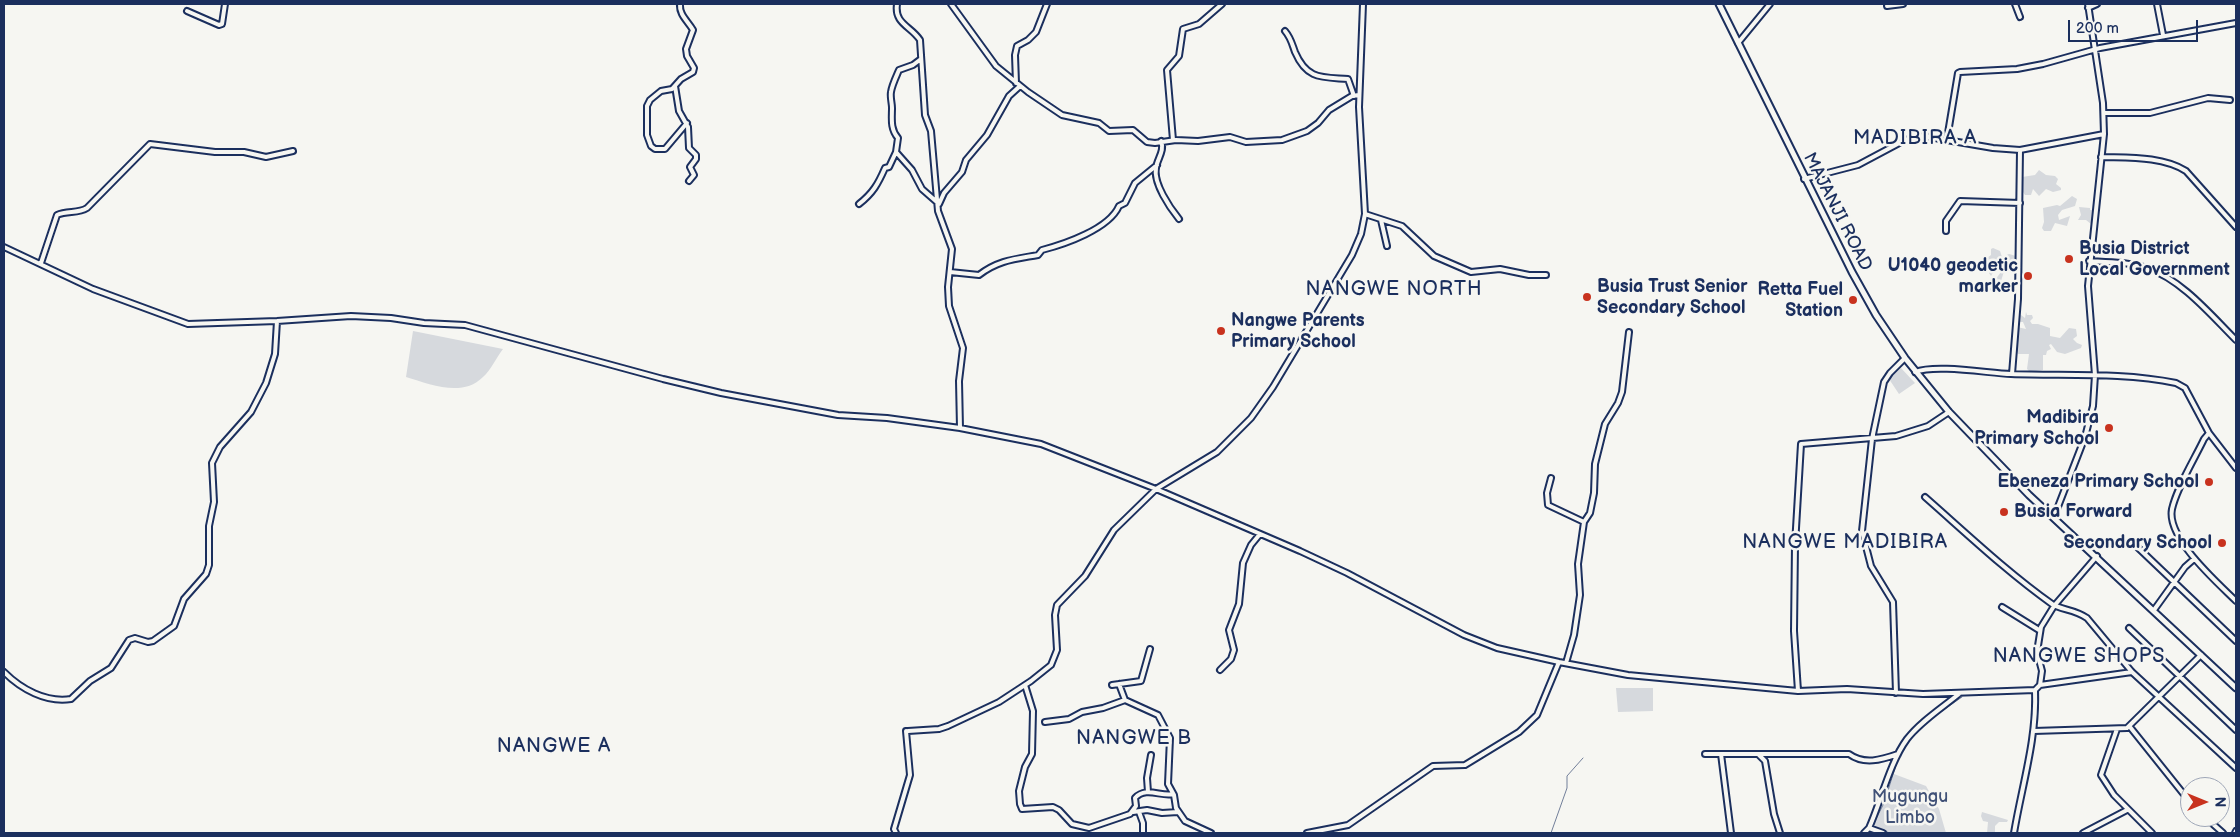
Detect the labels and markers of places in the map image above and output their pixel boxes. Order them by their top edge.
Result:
place label: Busia District Local Government [2079,238,2230,280]
marker: Busia District Local Government [2063,253,2075,265]
place label: U1040 geodetic marker [1888,255,2018,298]
marker: U1040 geodetic marker [2022,270,2034,282]
place label: Busia Trust Senior Secondary School [1597,276,1747,318]
place label: Retta Fuel Station [1758,279,1843,322]
marker: Busia Trust Senior Secondary School [1581,291,1593,303]
marker: Retta Fuel Station [1847,294,1859,306]
place label: Nangwe Parents Primary School [1231,310,1365,352]
marker: Nangwe Parents Primary School [1215,325,1227,337]
place label: Madibira Primary School [1974,407,2099,449]
marker: Madibira Primary School [2103,422,2115,434]
place label: Ebeneza Primary School [1998,471,2199,493]
marker: Ebeneza Primary School [2203,476,2215,488]
place label: Busia Forward [2014,501,2132,523]
marker: Busia Forward [1998,506,2010,518]
place label: Secondary School [2063,532,2212,554]
marker: Secondary School [2216,537,2228,549]

